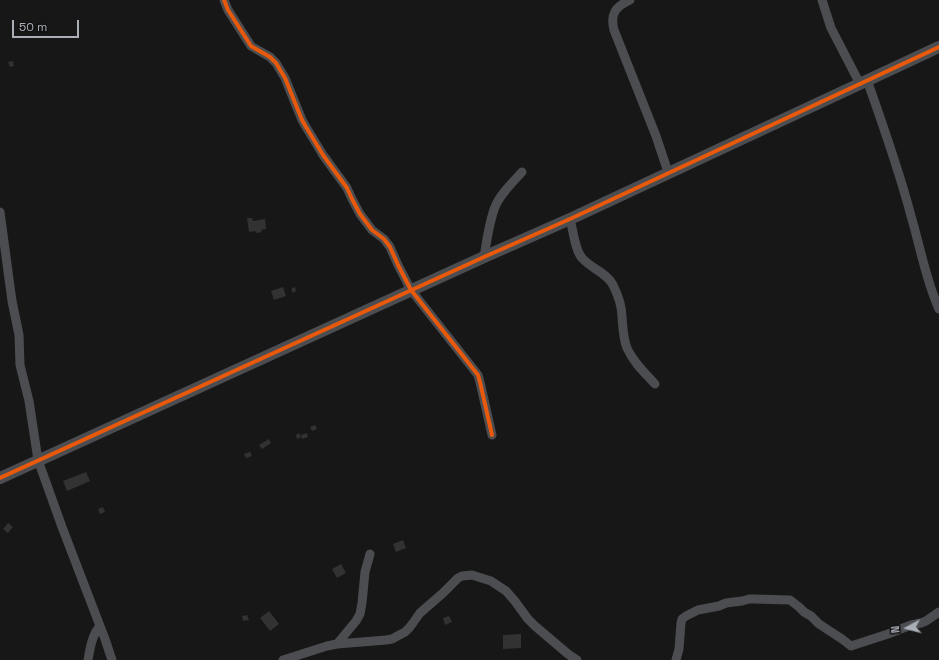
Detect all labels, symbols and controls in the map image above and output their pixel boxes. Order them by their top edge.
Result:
scale bar [14,12,81,38]
text: 50 m [19,19,47,35]
north arrow [887,608,927,648]
text: N [888,625,902,634]

